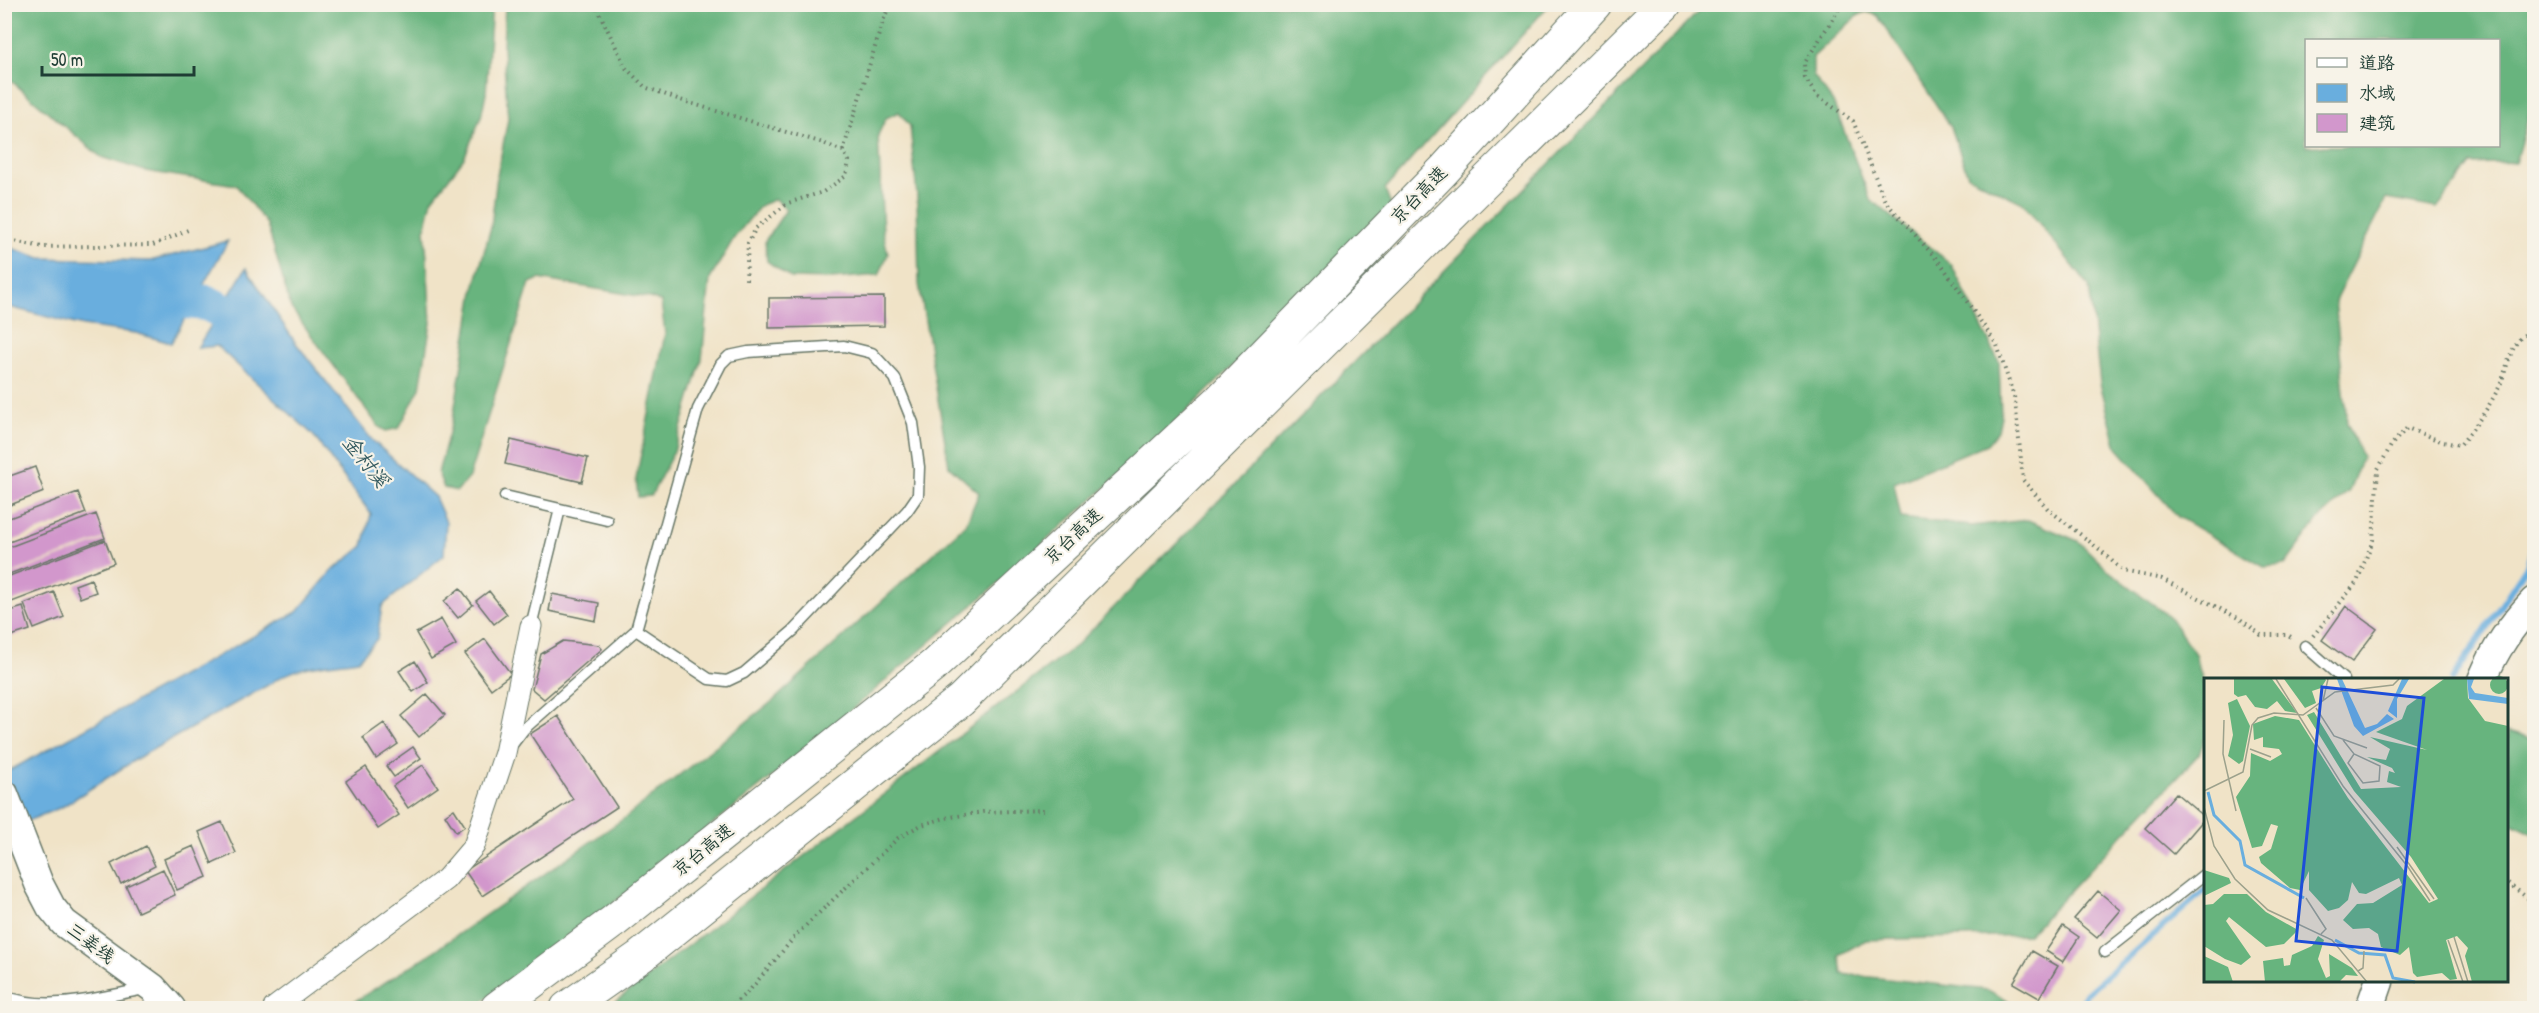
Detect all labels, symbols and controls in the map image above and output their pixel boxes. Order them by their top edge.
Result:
scale bar [42,39,194,77]
legend [2305,39,2500,147]
text: 50 m [51,47,83,72]
text: 道路 [2359,50,2395,75]
text: 水域 [2359,80,2395,105]
text: 建筑 [2359,110,2395,135]
street label: 京台高速 [1385,160,1453,229]
water label: 金村溪 [337,429,396,493]
street label: 京台高速 [1038,502,1108,569]
inset map [2204,678,2509,983]
street label: 京台高速 [667,817,739,882]
street label: 三姜线 [62,916,120,969]

